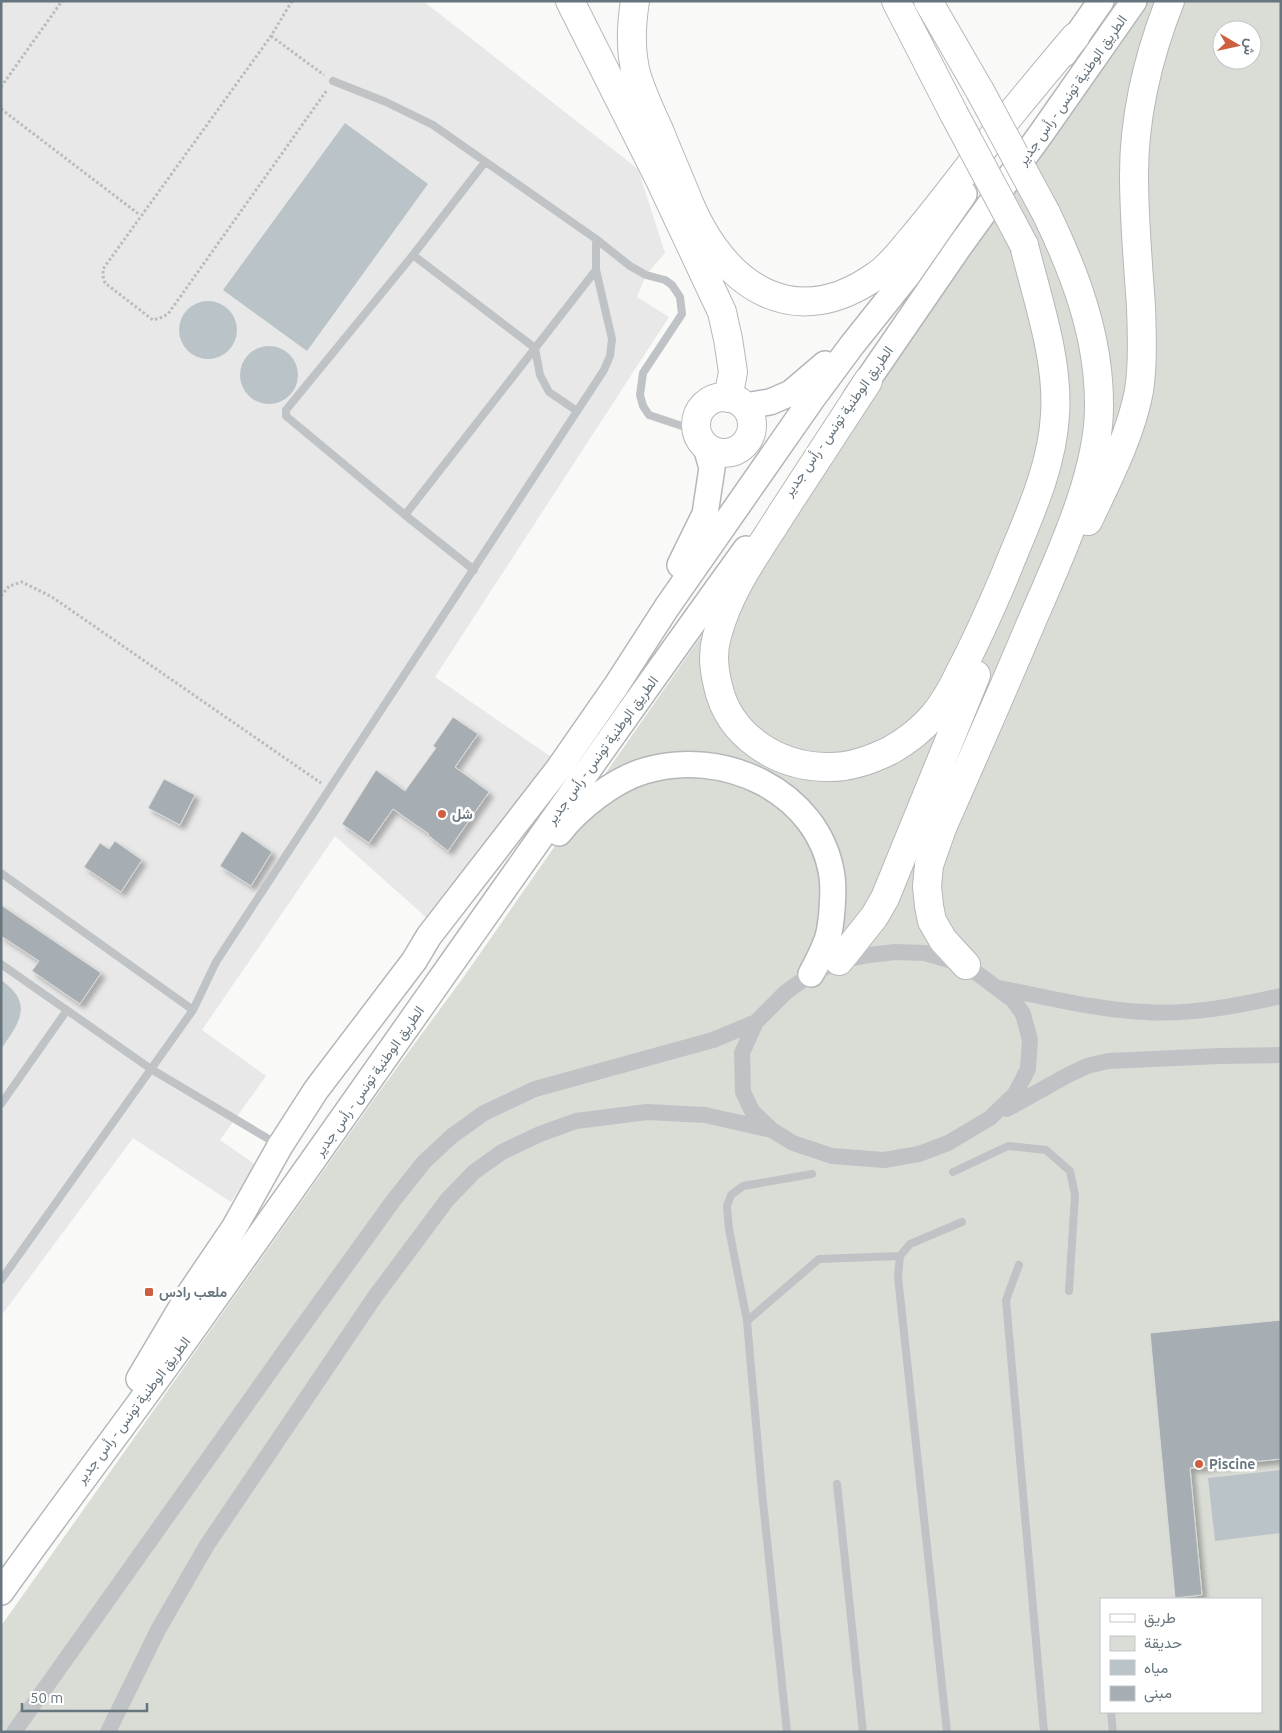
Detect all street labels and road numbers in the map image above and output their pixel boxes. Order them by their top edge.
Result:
street label: الطريق الوطنية تونس - رأس جدير [1013,12,1131,170]
street label: الطريق الوطنية تونس - رأس جدير [779,343,897,501]
street label: الطريق الوطنية تونس - رأس جدير [542,673,662,829]
street label: الطريق الوطنية تونس - رأس جدير [310,1003,428,1161]
street label: الطريق الوطنية تونس - رأس جدير [72,1333,194,1488]

